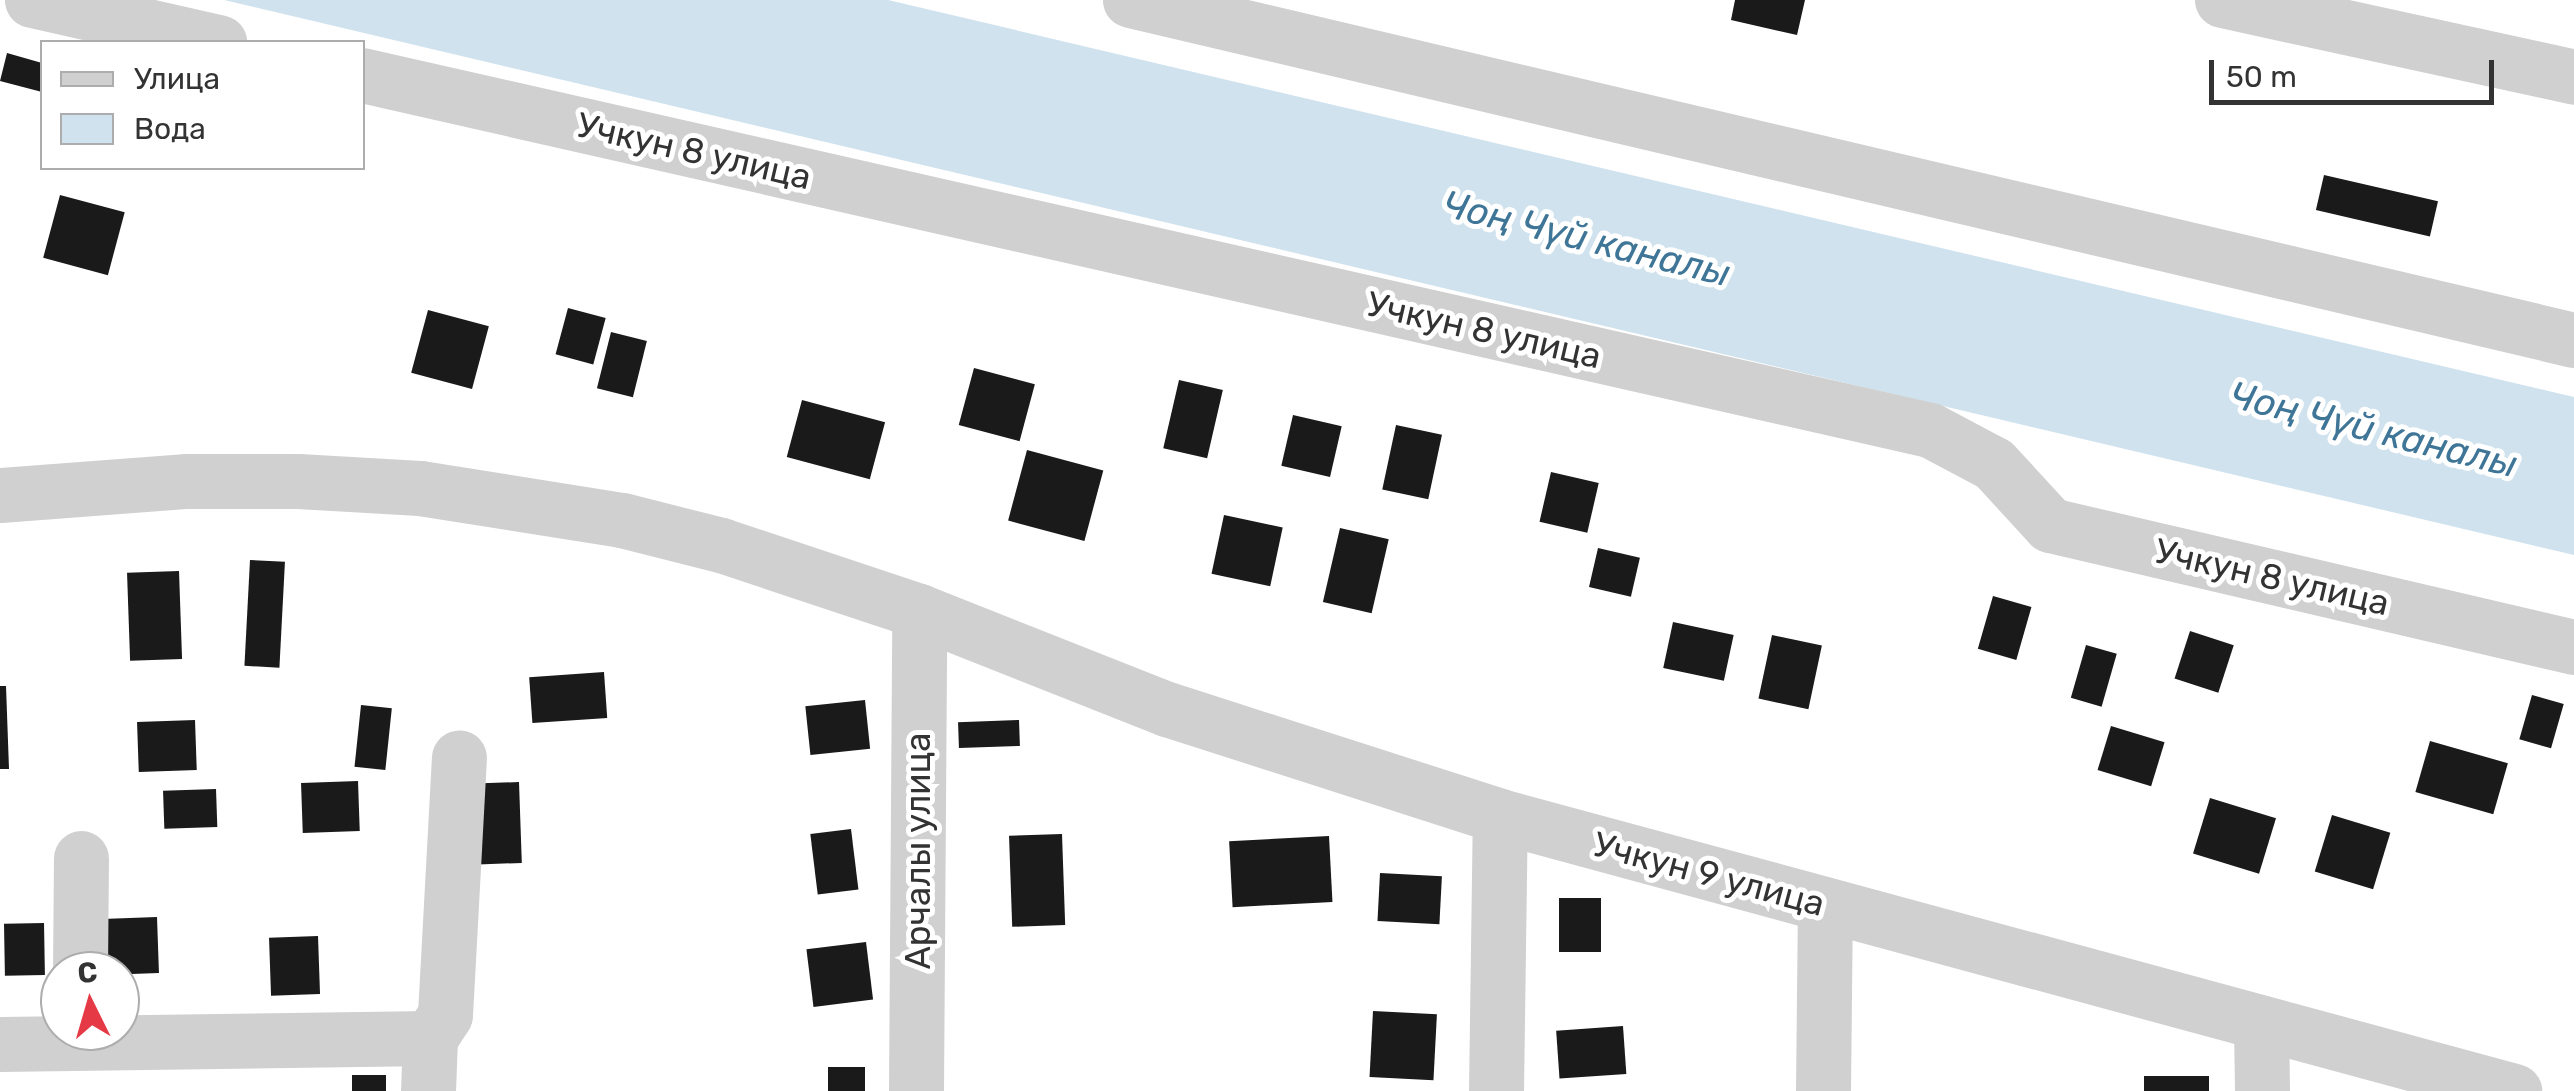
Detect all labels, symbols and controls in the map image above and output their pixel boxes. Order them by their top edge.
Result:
legend [40,40,365,170]
scale bar [2214,40,2499,102]
text: 50 m [2226,59,2297,95]
text: Улица [134,61,220,97]
street label: Учкун 8 улица [573,104,815,198]
text: Вода [134,111,206,147]
water label: Чоң Чүй каналы [1437,181,1735,297]
street label: Учкун 8 улица [1363,283,1605,377]
water label: Чоң Чүй каналы [2224,372,2522,488]
street label: Учкун 8 улица [2151,530,2393,624]
street label: Арчалы улица [897,732,939,970]
street label: Учкун 9 улица [1589,823,1829,925]
north arrow [40,951,140,1051]
text: С [76,955,99,990]

